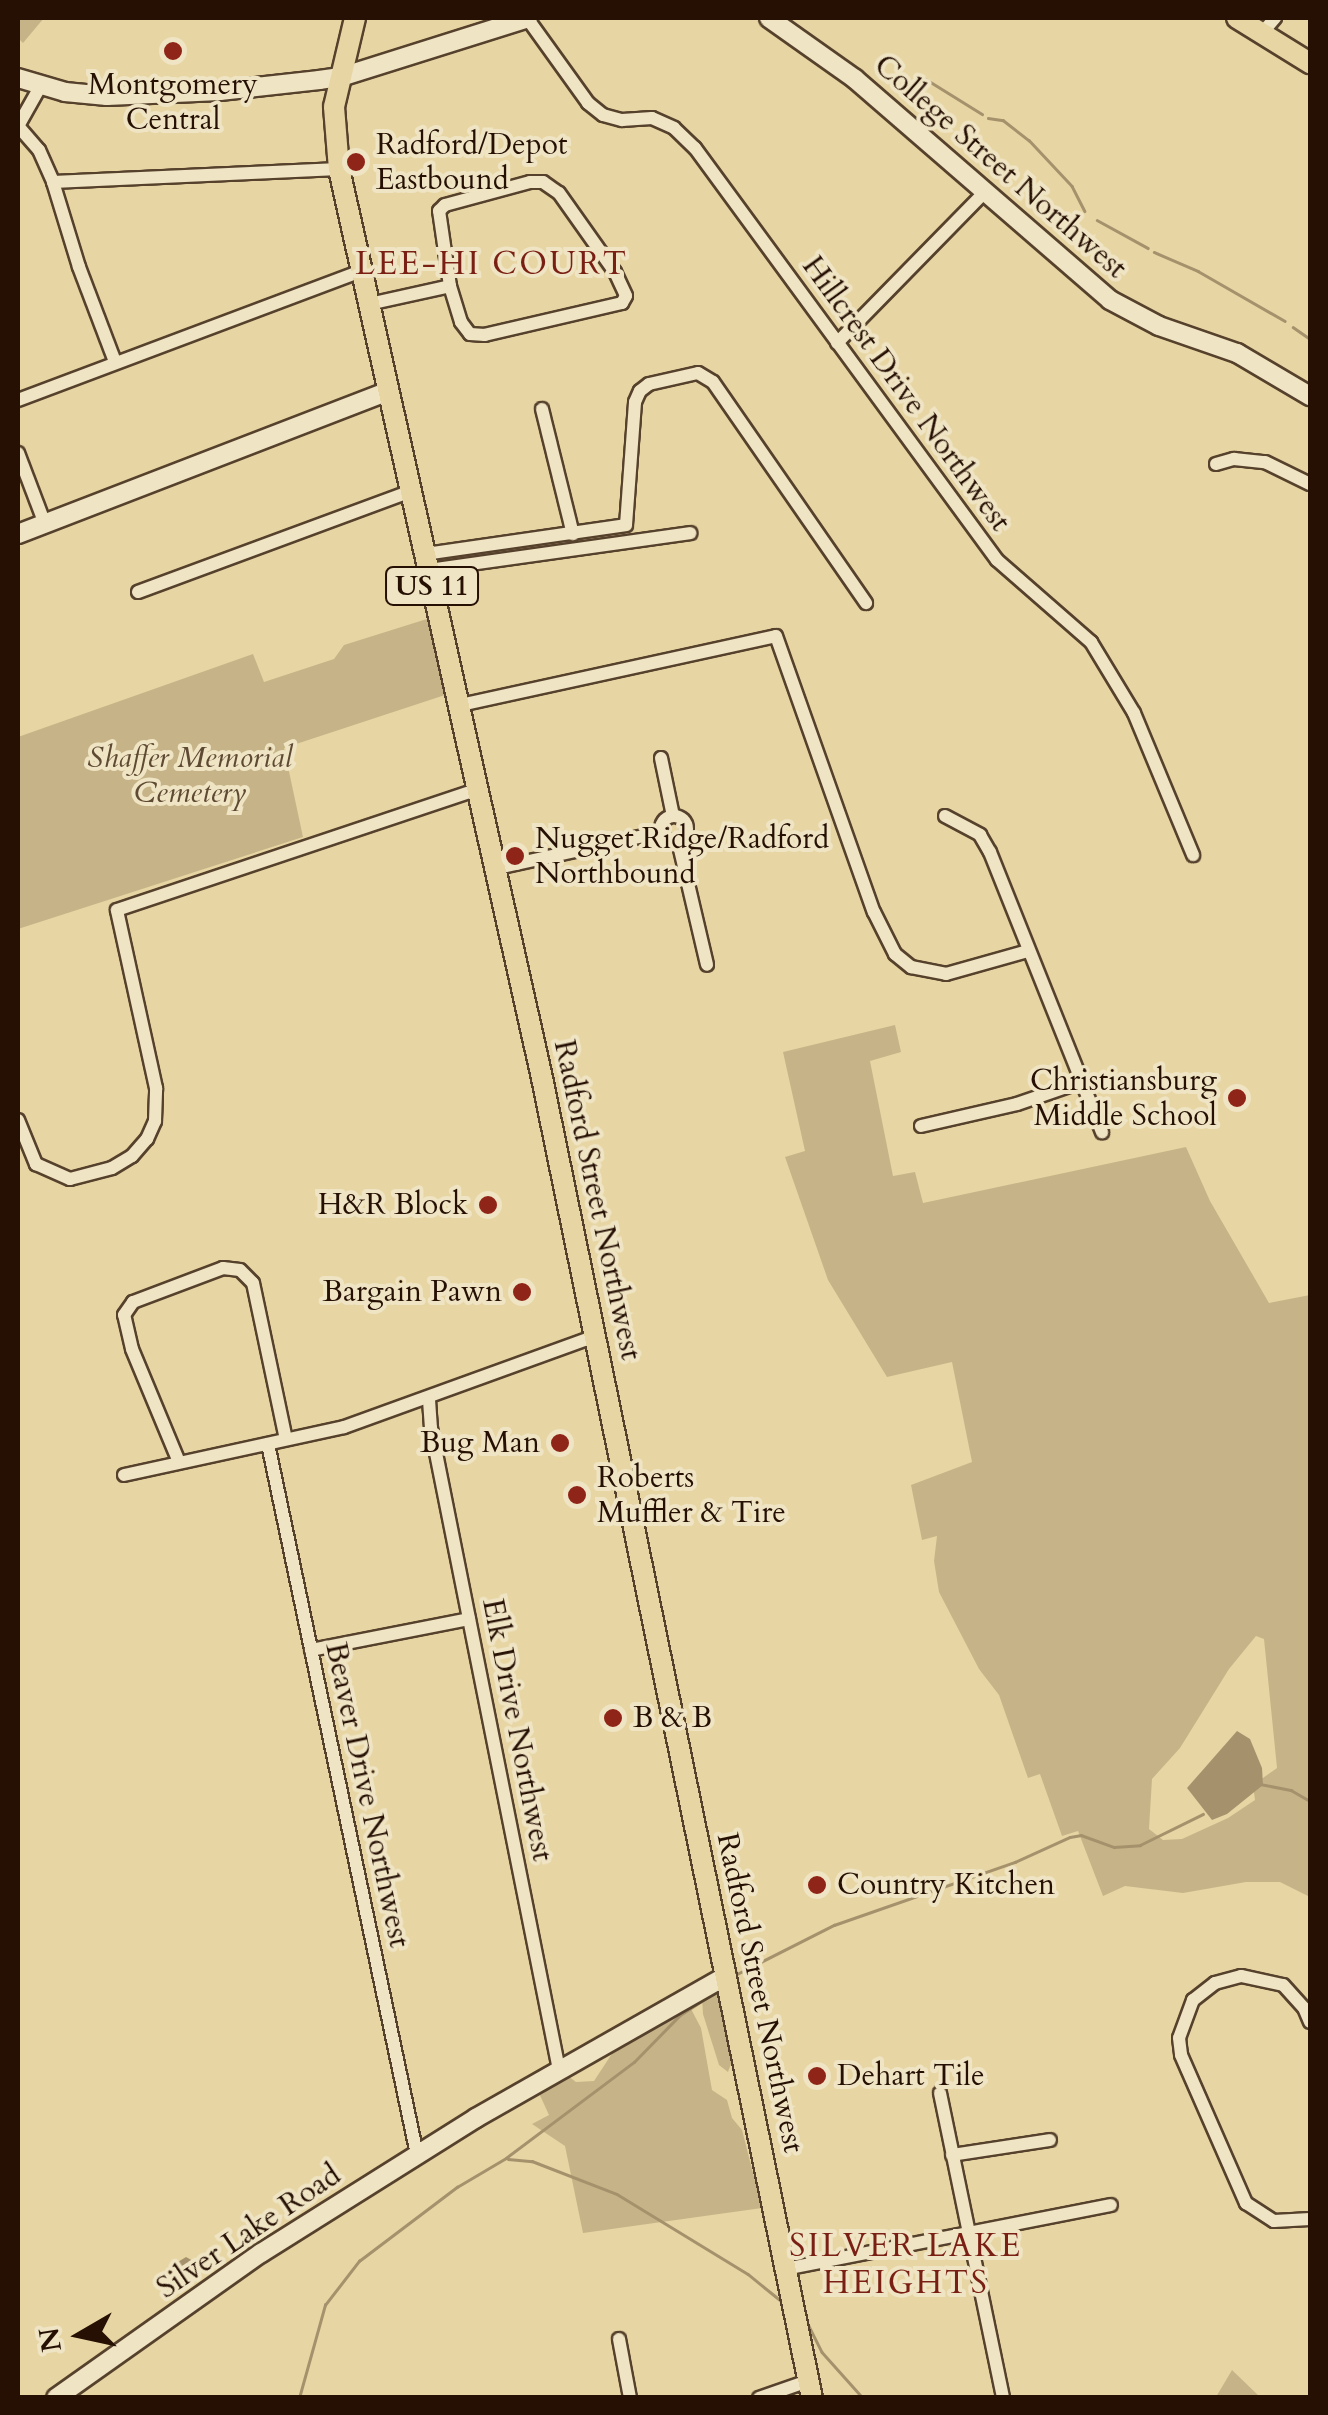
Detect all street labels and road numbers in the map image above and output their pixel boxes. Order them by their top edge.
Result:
street label: College Street Northwest [866,48,1134,286]
street label: Hillcrest Drive Northwest [794,249,1018,539]
road number: US 11 [384,563,480,609]
street label: Radford Street Northwest [545,1037,649,1363]
street label: Elk Drive Northwest [474,1596,560,1864]
street label: Beaver Drive Northwest [317,1639,417,1951]
street label: Radford Street Northwest [708,1830,812,2156]
street label: Silver Lake Road [150,2157,348,2307]

